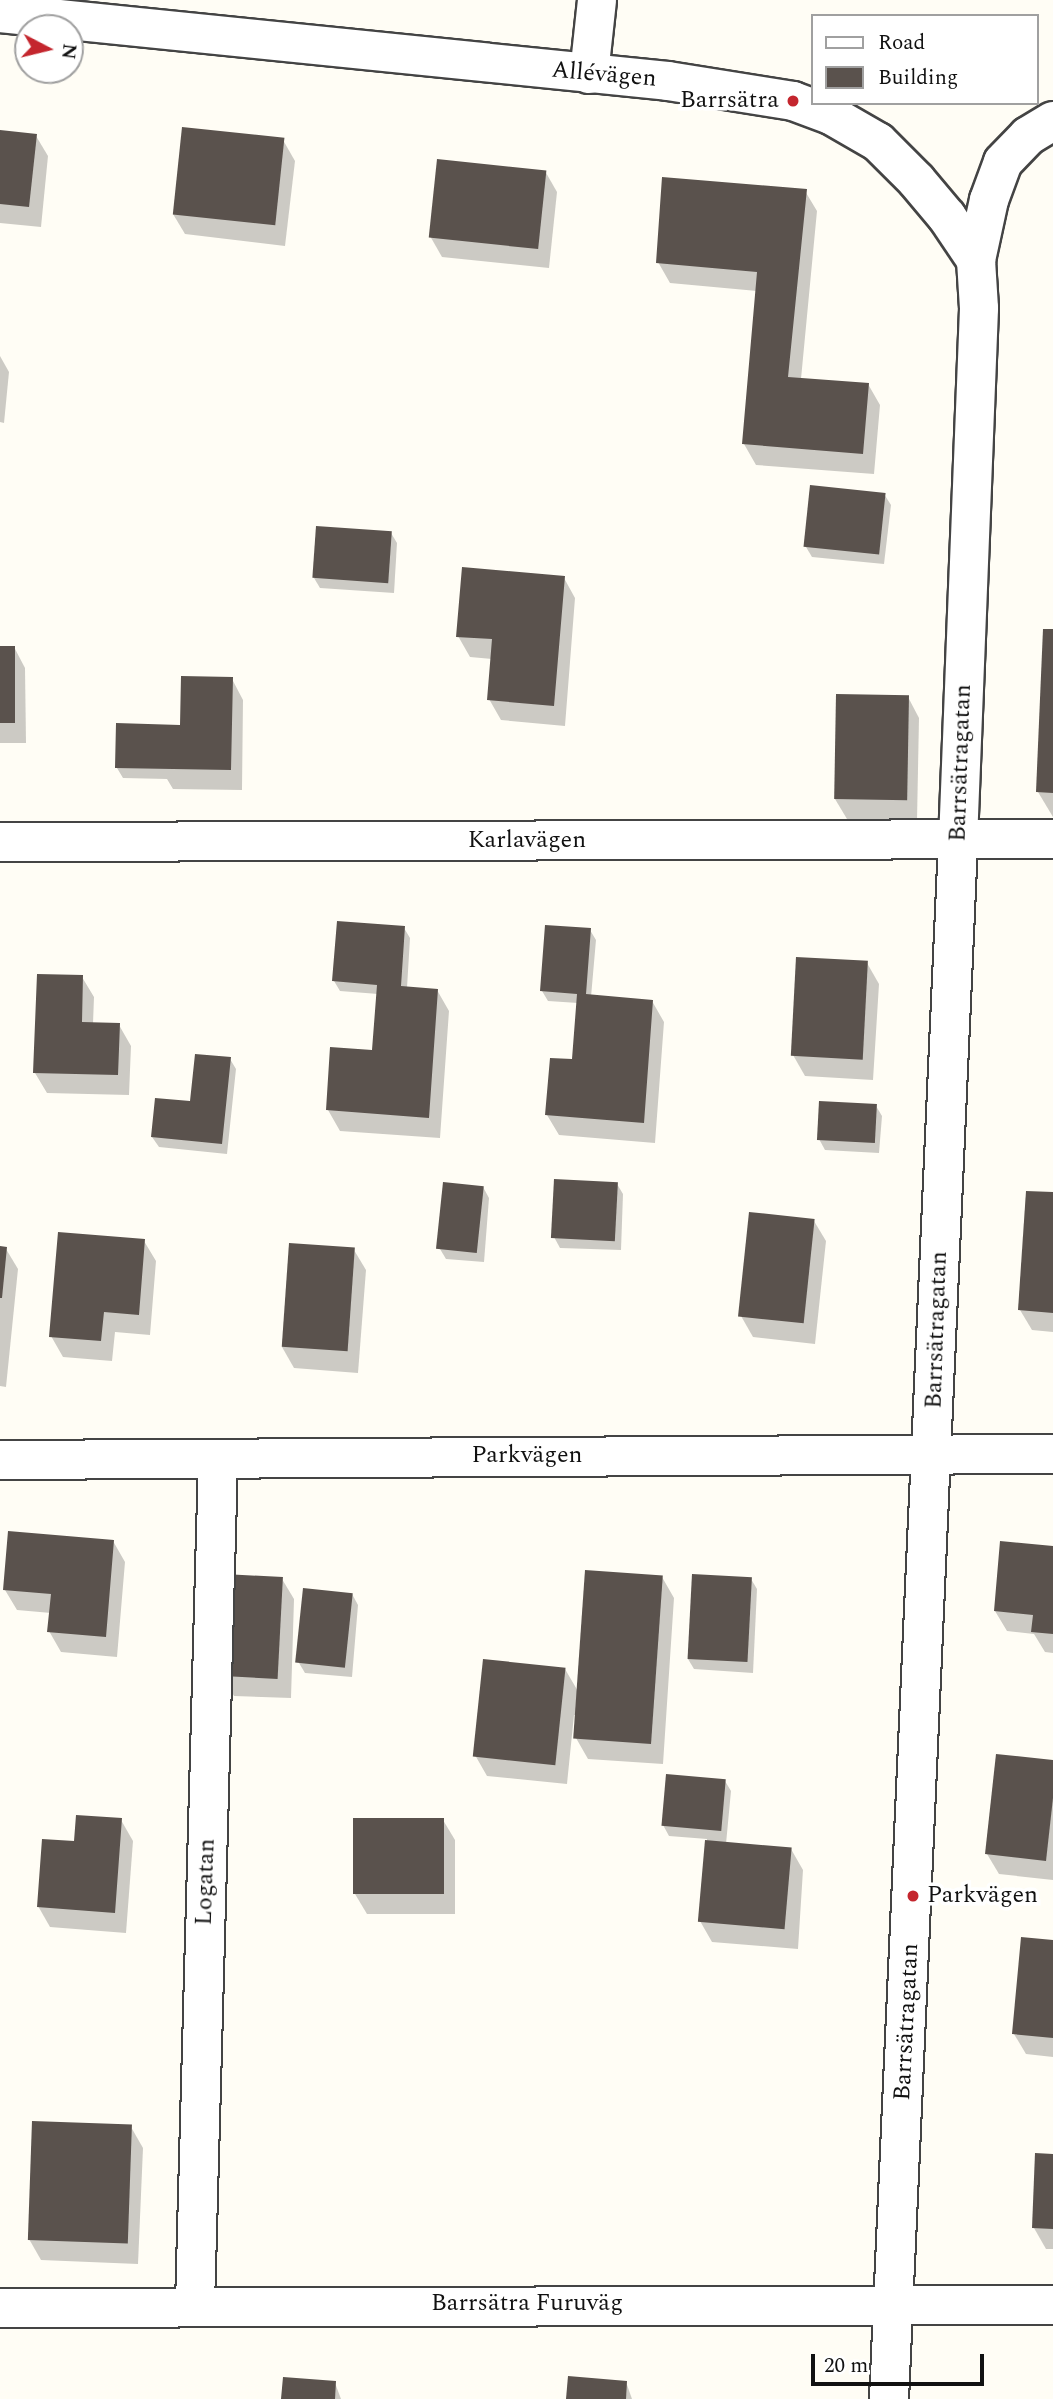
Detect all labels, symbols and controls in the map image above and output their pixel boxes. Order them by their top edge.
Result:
north arrow [14,14,84,84]
legend [811,14,1039,105]
text: Road [878,27,925,59]
text: N [53,42,84,61]
street label: Allévägen [550,56,658,94]
text: Building [878,62,958,94]
place label: Barrsätra [680,87,779,115]
marker: Barrsätra [785,93,801,109]
street label: Barrsätragatan [944,684,978,842]
street label: Karlavägen [468,827,586,855]
street label: Barrsätragatan [920,1251,954,1409]
street label: Parkvägen [471,1442,583,1470]
street label: Logatan [190,1838,222,1926]
place label: Parkvägen [927,1882,1038,1910]
marker: Parkvägen [905,1888,921,1904]
street label: Barrsätragatan [888,1943,926,2101]
street label: Barrsätra Furuväg [431,2290,623,2318]
scale bar [815,2340,988,2384]
text: 20 m [824,2350,868,2382]

